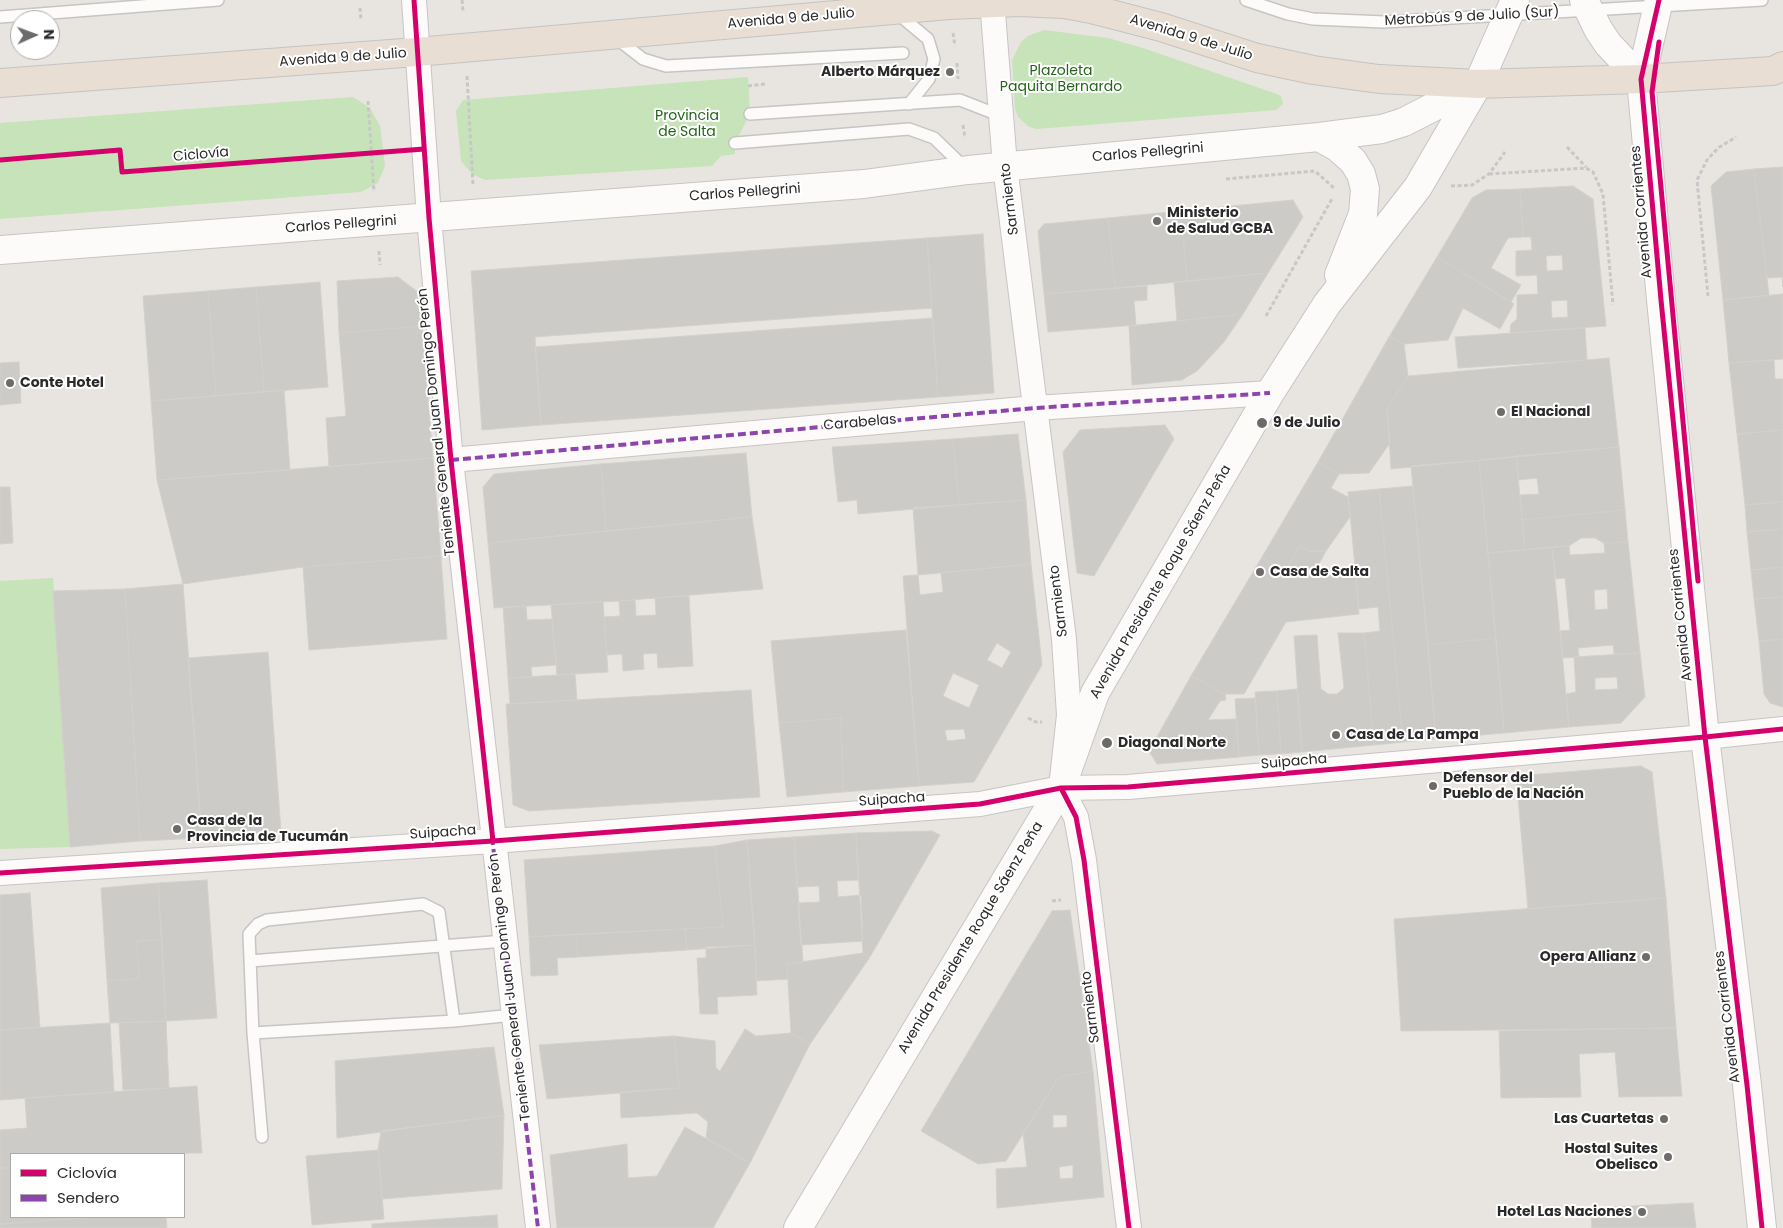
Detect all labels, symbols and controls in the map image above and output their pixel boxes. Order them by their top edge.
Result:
street label: Metrobús 9 de Julio (Sur) [1384,4,1560,30]
street label: Avenida 9 de Julio [727,5,855,33]
north arrow [10,10,60,60]
street label: Avenida 9 de Julio [1127,11,1255,65]
text: N [39,29,59,40]
street label: Avenida 9 de Julio [279,45,407,71]
park label: Plazoleta Paquita Bernardo [1000,63,1122,95]
place label: Alberto Márquez [821,64,940,80]
marker: Alberto Márquez [944,66,956,78]
park label: Provincia de Salta [655,108,719,140]
street label: Carlos Pellegrini [1092,140,1204,166]
street label: Ciclovía [172,144,230,166]
street label: Avenida Corrientes [1628,145,1656,279]
street label: Sarmiento [997,162,1023,236]
street label: Carlos Pellegrini [689,181,801,205]
place label: Ministerio de Salud GCBA [1167,205,1273,238]
street label: Carlos Pellegrini [285,213,397,237]
marker: Ministerio de Salud GCBA [1151,215,1163,227]
street label: Teniente General Juan Domingo Perón [415,287,459,557]
place label: Conte Hotel [20,375,104,391]
marker: Conte Hotel [4,377,16,389]
place label: El Nacional [1511,404,1590,420]
marker: El Nacional [1495,406,1507,418]
street label: Carabelas [823,411,897,435]
place label: 9 de Julio [1273,415,1340,431]
marker: 9 de Julio [1255,416,1269,430]
street label: Avenida Presidente Roque Sáenz Peña [1087,462,1235,702]
street label: Avenida Corrientes [1666,548,1696,682]
street label: Sarmiento [1046,564,1072,638]
place label: Casa de Salta [1270,564,1369,580]
marker: Casa de Salta [1254,566,1266,578]
place label: Casa de La Pampa [1346,727,1479,743]
marker: Casa de La Pampa [1330,729,1342,741]
place label: Diagonal Norte [1118,735,1226,751]
marker: Diagonal Norte [1100,736,1114,750]
street label: Suipacha [1260,751,1328,773]
place label: Defensor del Pueblo de la Nación [1443,770,1584,802]
marker: Defensor del Pueblo de la Nación [1427,780,1439,792]
street label: Suipacha [858,789,926,811]
place label: Casa de la Provincia de Tucumán [187,813,349,846]
street label: Avenida Presidente Roque Sáenz Peña [895,819,1047,1057]
street label: Suipacha [409,822,477,844]
marker: Casa de la Provincia de Tucumán [171,823,183,835]
street label: Teniente General Juan Domingo Perón [485,852,535,1122]
place label: Opera Allianz [1540,949,1636,965]
street label: Avenida Corrientes [1712,950,1744,1084]
marker: Opera Allianz [1640,951,1652,963]
street label: Sarmiento [1078,970,1104,1044]
place label: Las Cuartetas [1554,1111,1654,1127]
marker: Las Cuartetas [1658,1113,1670,1125]
place label: Hostal Suites Obelisco [1564,1141,1658,1174]
marker: Hostal Suites Obelisco [1662,1151,1674,1163]
legend [10,1153,185,1218]
text: Ciclovía [57,1162,117,1183]
text: Sendero [57,1187,119,1208]
place label: Hotel Las Naciones [1497,1204,1632,1220]
marker: Hotel Las Naciones [1636,1206,1648,1218]

